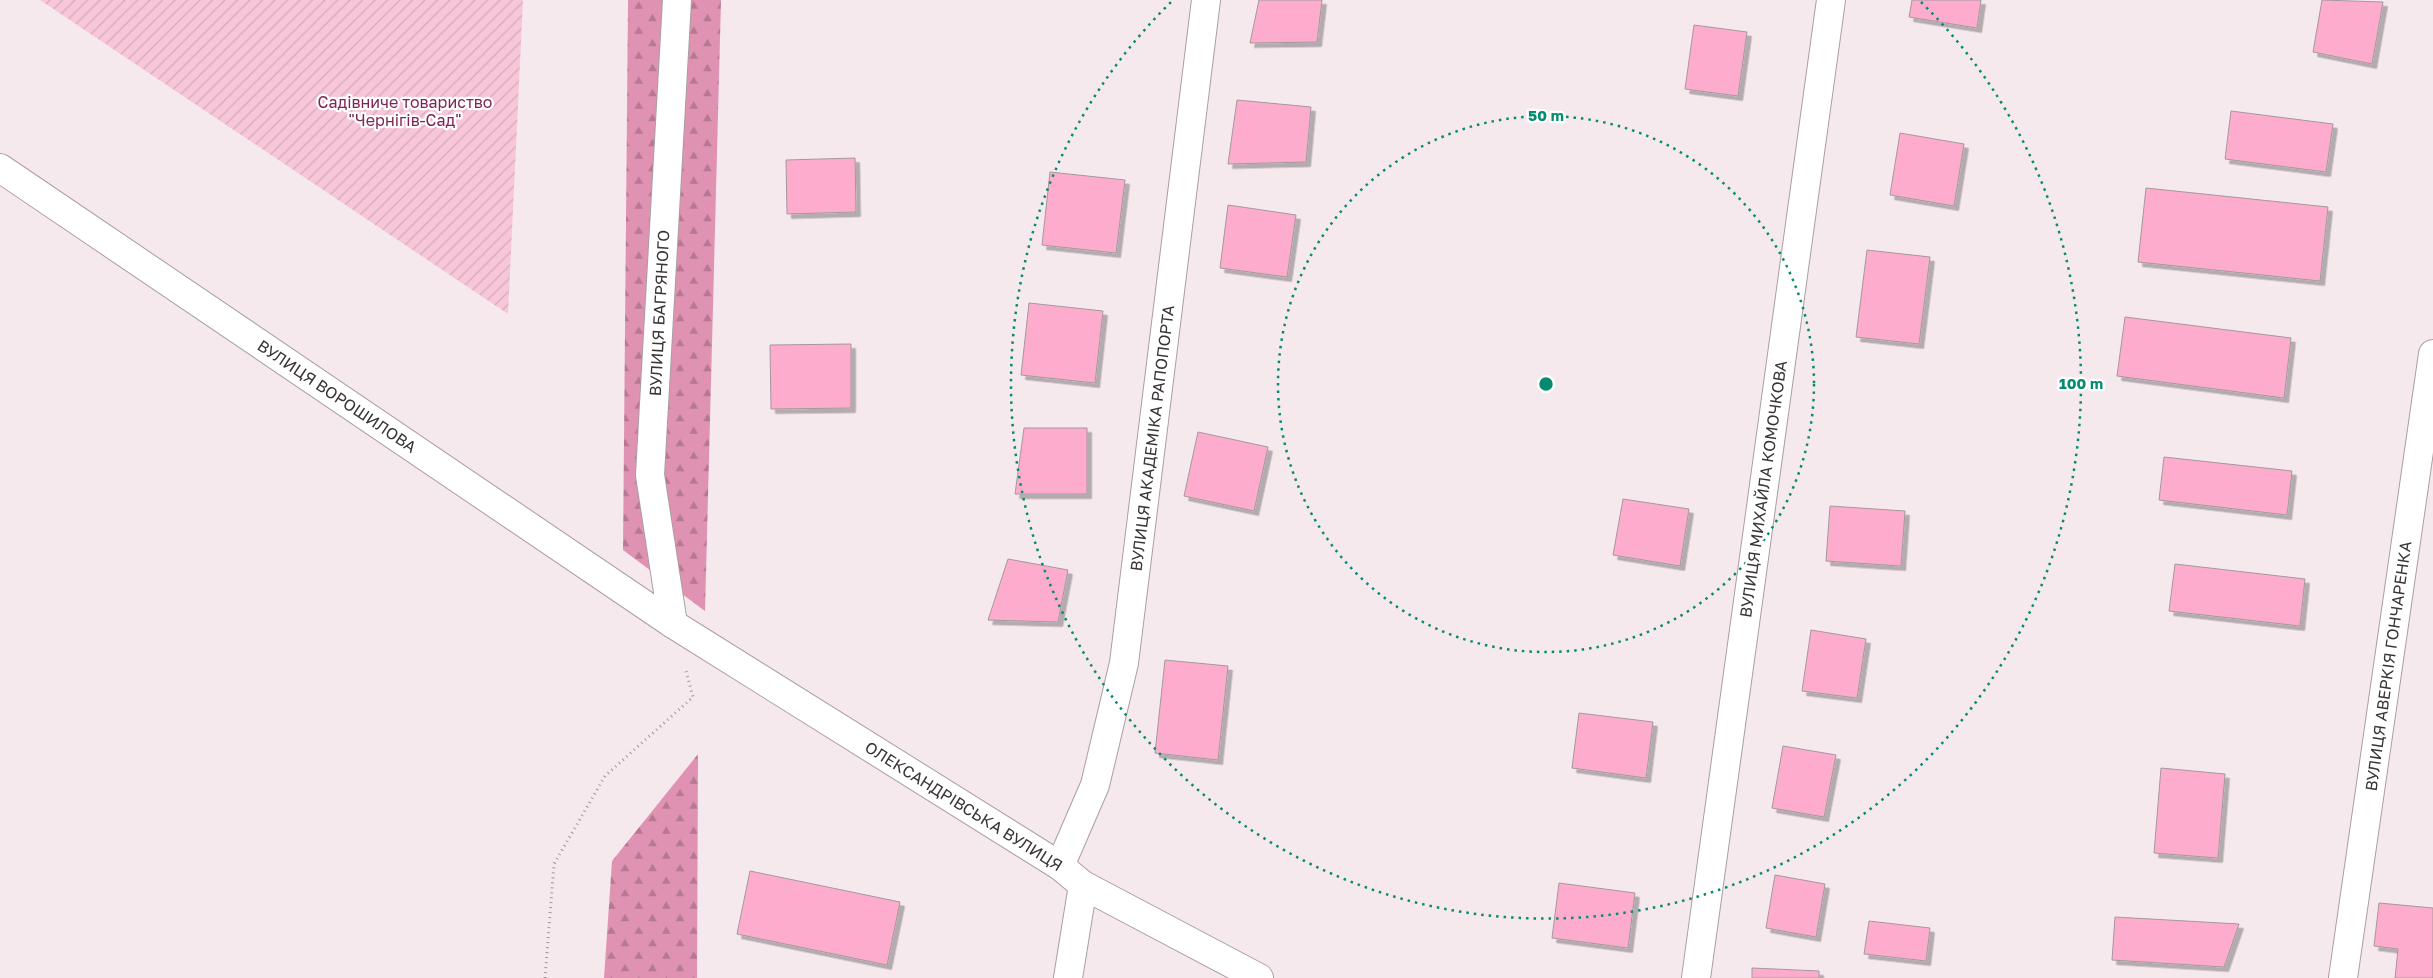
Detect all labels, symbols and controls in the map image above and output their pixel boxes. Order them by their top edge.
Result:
park label: Садівниче товариство "Чернігів-Сад" [318,92,492,130]
text: 50 m [1528,106,1564,124]
street label: ВУЛИЦЯ БАГРЯНОГО [645,229,673,397]
street label: ВУЛИЦЯ АКАДЕМІКА РАПОПОРТА [1126,304,1178,572]
street label: ВУЛИЦЯ ВОРОШИЛОВА [254,335,421,457]
street label: ВУЛИЦЯ МИХАЙЛА КОМОЧКОВА [1735,359,1791,619]
text: 100 m [2059,374,2103,392]
centre of rings [1537,375,1555,393]
street label: ВУЛИЦЯ АВЕРКІЯ ГОНЧАРЕНКА [2361,539,2416,792]
street label: ОЛЕКСАНДРІВСЬКА ВУЛИЦЯ [861,737,1067,875]

